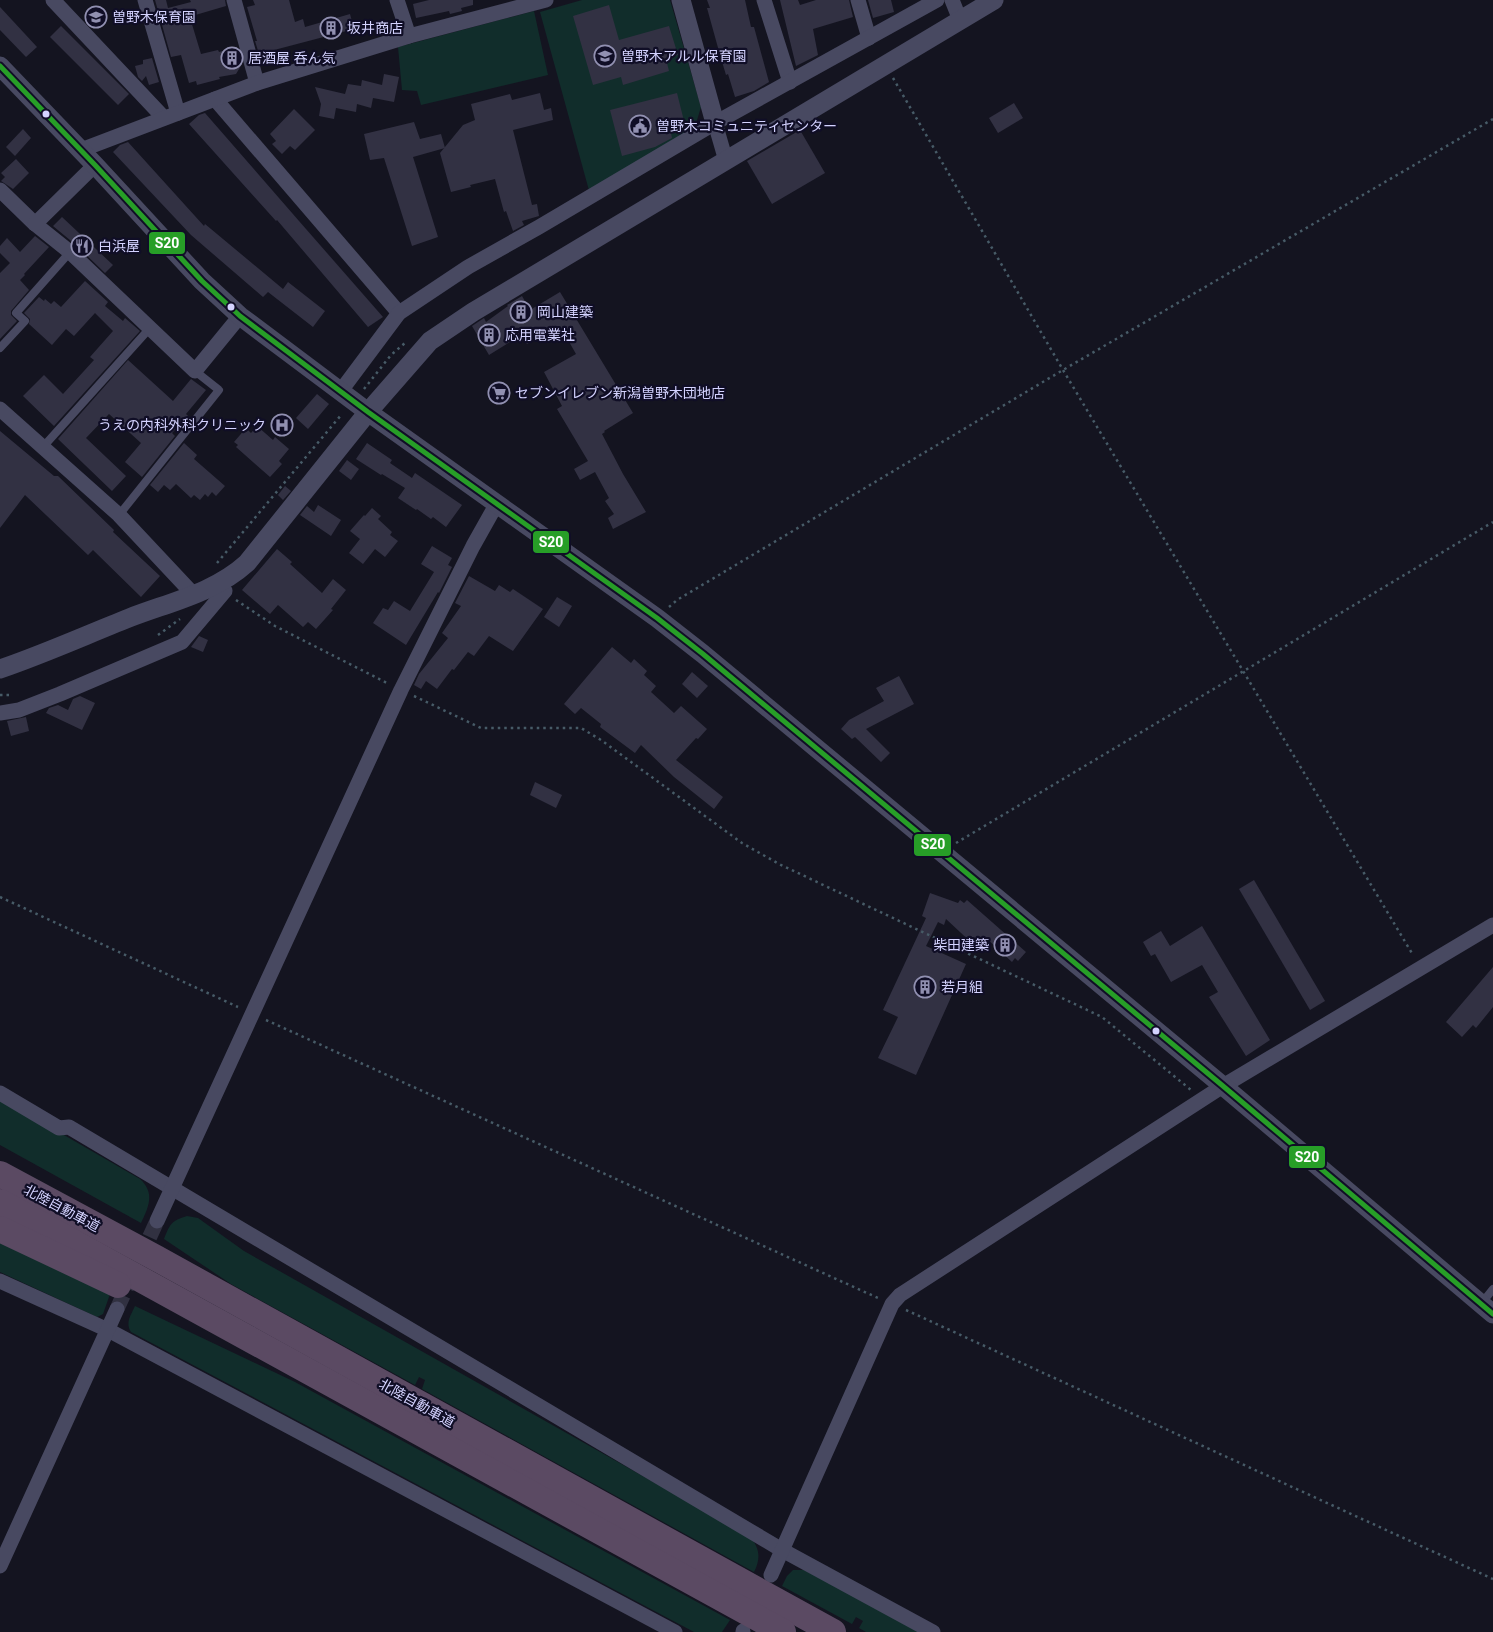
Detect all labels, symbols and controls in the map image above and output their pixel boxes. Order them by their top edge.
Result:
school or university icon: 曽野木保育園 [84,5,108,29]
place label: 曽野木保育園 [112,9,196,25]
building icon: 坂井商店 [319,16,343,40]
place label: 坂井商店 [347,20,403,36]
school or university icon: 曽野木アルル保育園 [593,44,617,68]
building icon: 居酒屋 呑ん気 [220,46,244,70]
place label: 曽野木アルル保育園 [621,48,747,64]
place label: 居酒屋 呑ん気 [248,50,335,66]
unlabelled marker [41,109,51,119]
public building icon: 曽野木コミュニティセンター [628,114,652,138]
place label: 曽野木コミュニティセンター [656,118,837,134]
line badge: S20 [148,231,186,255]
restaurant icon: 白浜屋 [70,234,94,258]
text: S20 [155,235,179,251]
place label: 白浜屋 [98,238,140,254]
building icon: 岡山建築 [509,300,533,324]
unlabelled marker [226,302,236,312]
place label: 岡山建築 [537,304,593,320]
building icon: 応用電業社 [477,323,501,347]
place label: 応用電業社 [505,327,575,343]
supermarket icon: セブンイレブン新潟曽野木団地店 [487,381,511,405]
place label: セブンイレブン新潟曽野木団地店 [515,385,725,401]
hospital icon: うえの内科外科クリニック [270,413,294,437]
place label: うえの内科外科クリニック [98,417,266,433]
line badge: S20 [532,530,570,554]
text: S20 [539,534,563,550]
line badge: S20 [913,833,952,857]
text: S20 [921,836,945,852]
building icon: 柴田建築 [993,933,1017,957]
place label: 柴田建築 [933,937,989,953]
building icon: 若月組 [913,975,937,999]
place label: 若月組 [941,979,983,995]
unlabelled marker [1151,1026,1161,1036]
line badge: S20 [1288,1145,1326,1169]
text: S20 [1295,1149,1319,1165]
street label: 北陸自動車道 [21,1181,103,1235]
street label: 北陸自動車道 [376,1376,458,1430]

